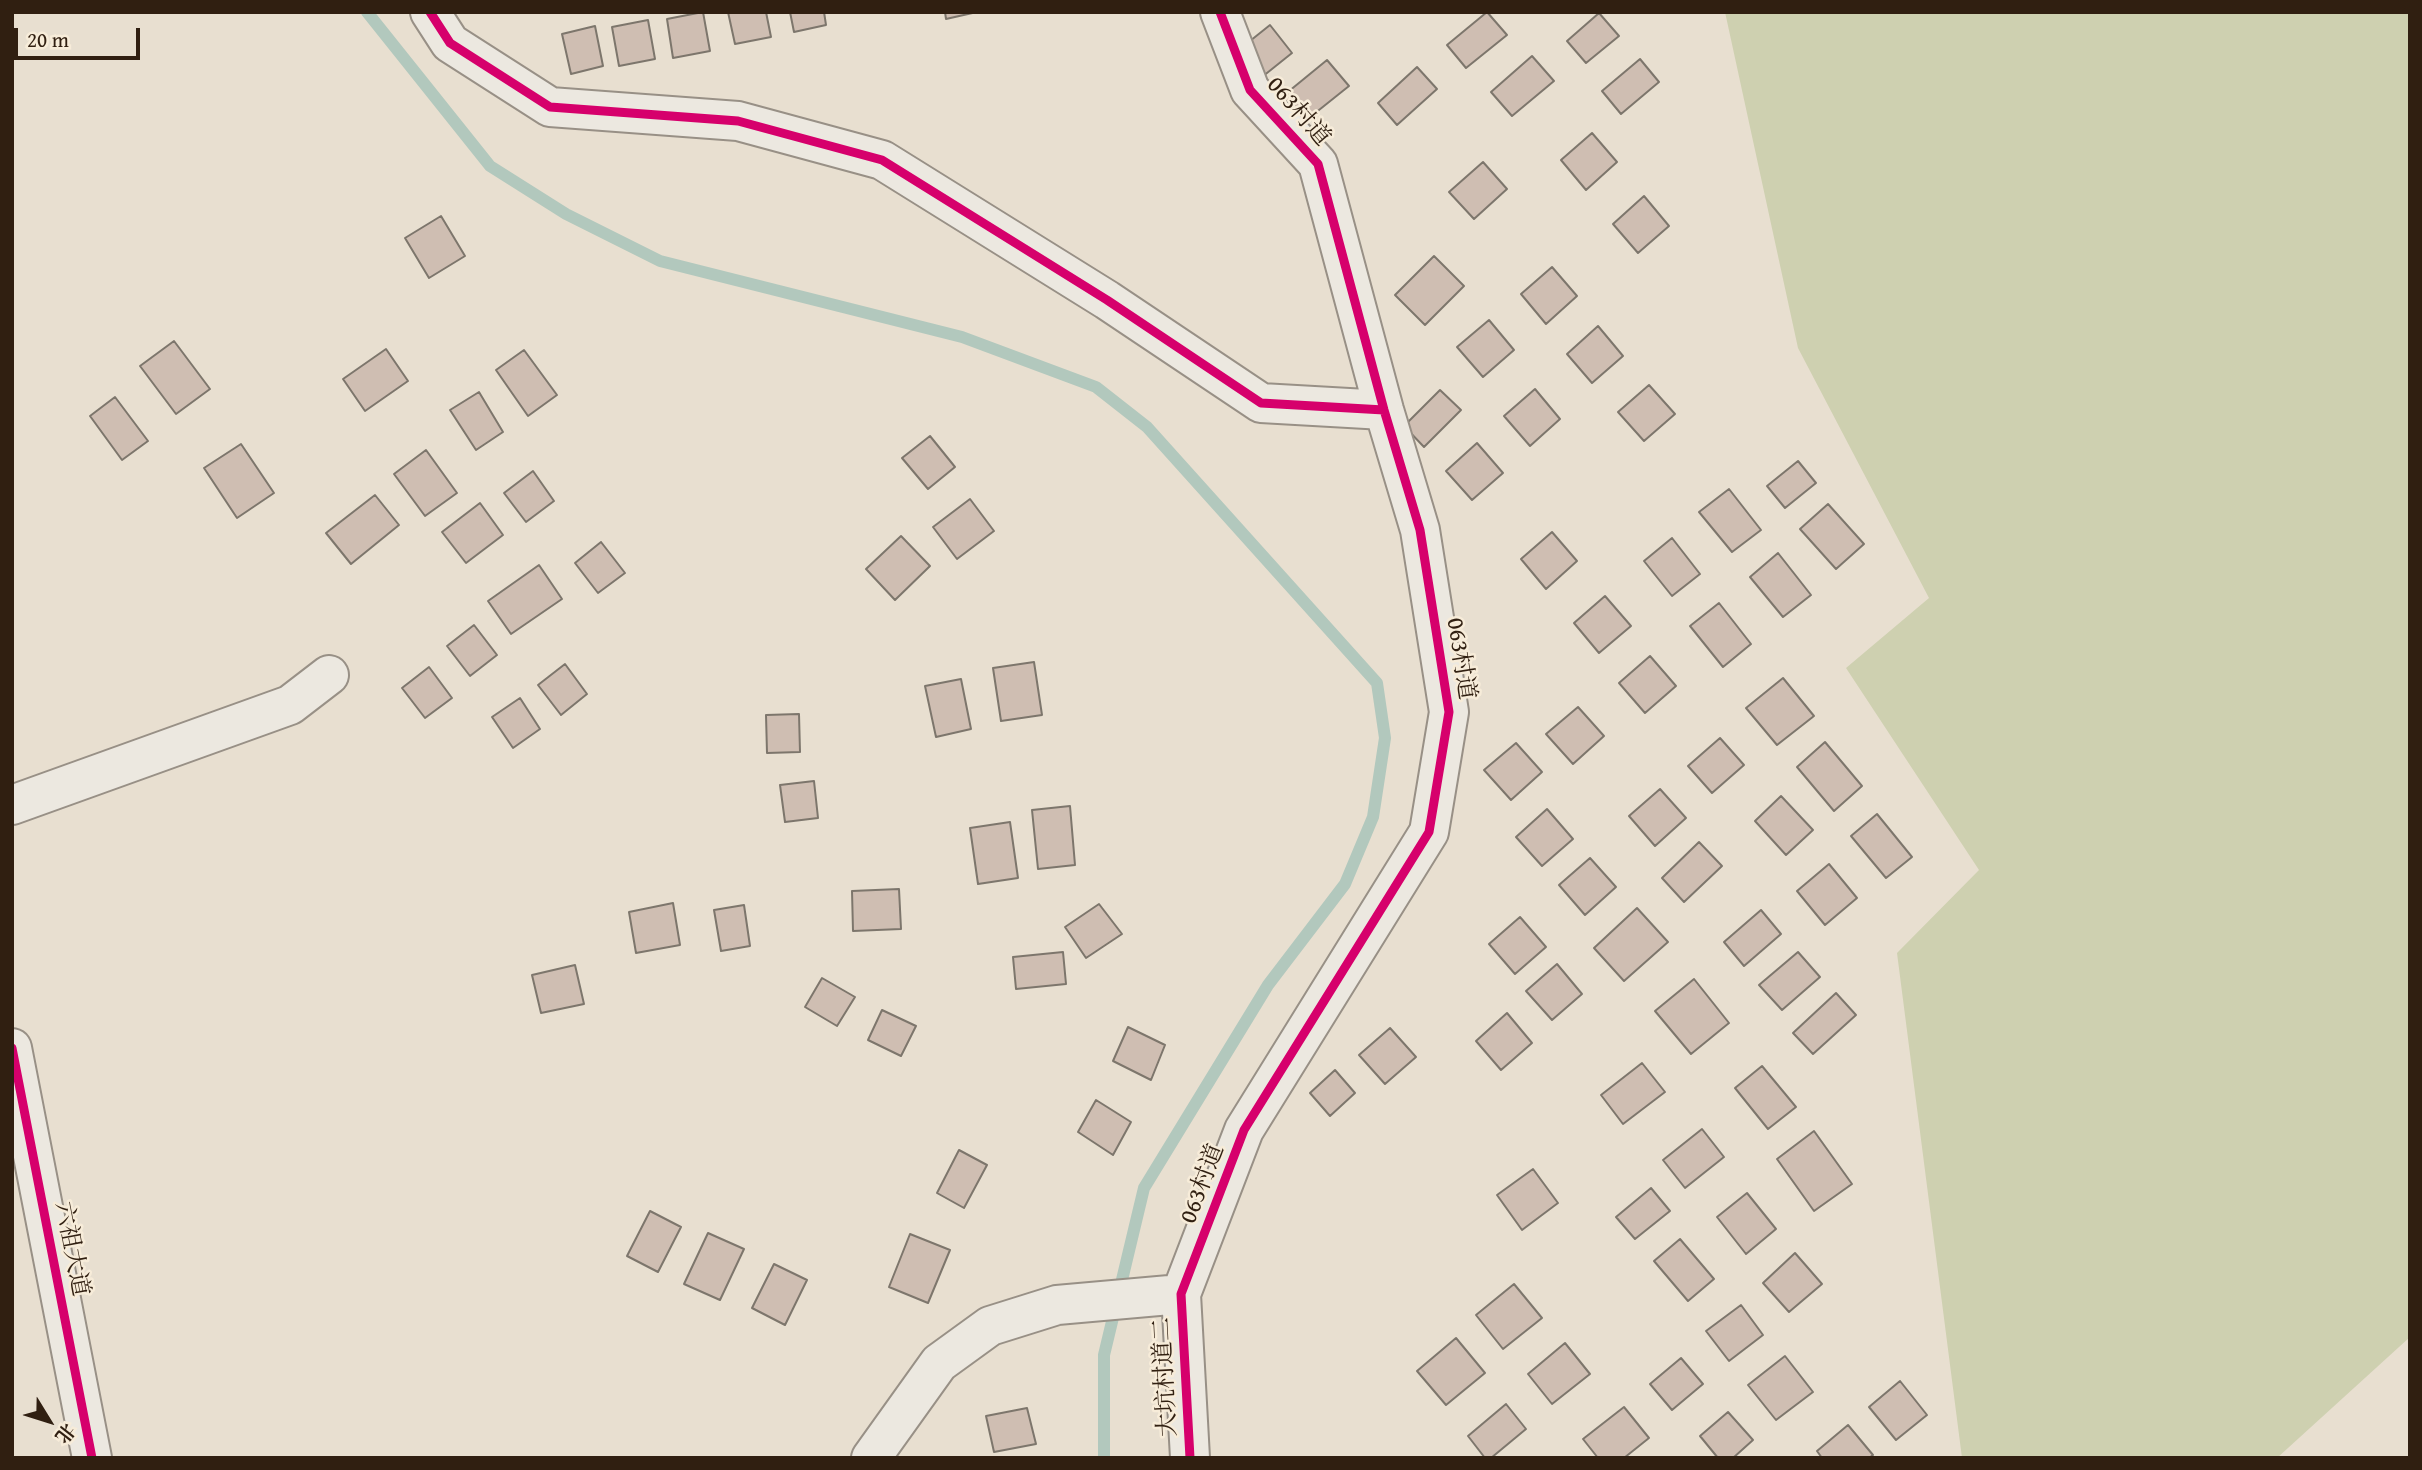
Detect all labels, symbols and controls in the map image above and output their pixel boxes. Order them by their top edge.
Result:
scale bar [18,14,144,58]
text: 20 m [27,24,69,55]
street label: 063村道 [1260,71,1336,153]
street label: 063村道 [1439,616,1481,702]
street label: 063村道 [1175,1140,1231,1228]
street label: 六祖大道 [48,1199,94,1299]
street label: 大坑村道二 [1148,1316,1184,1438]
north arrow [14,1386,84,1456]
text: 北 [49,1418,82,1450]

